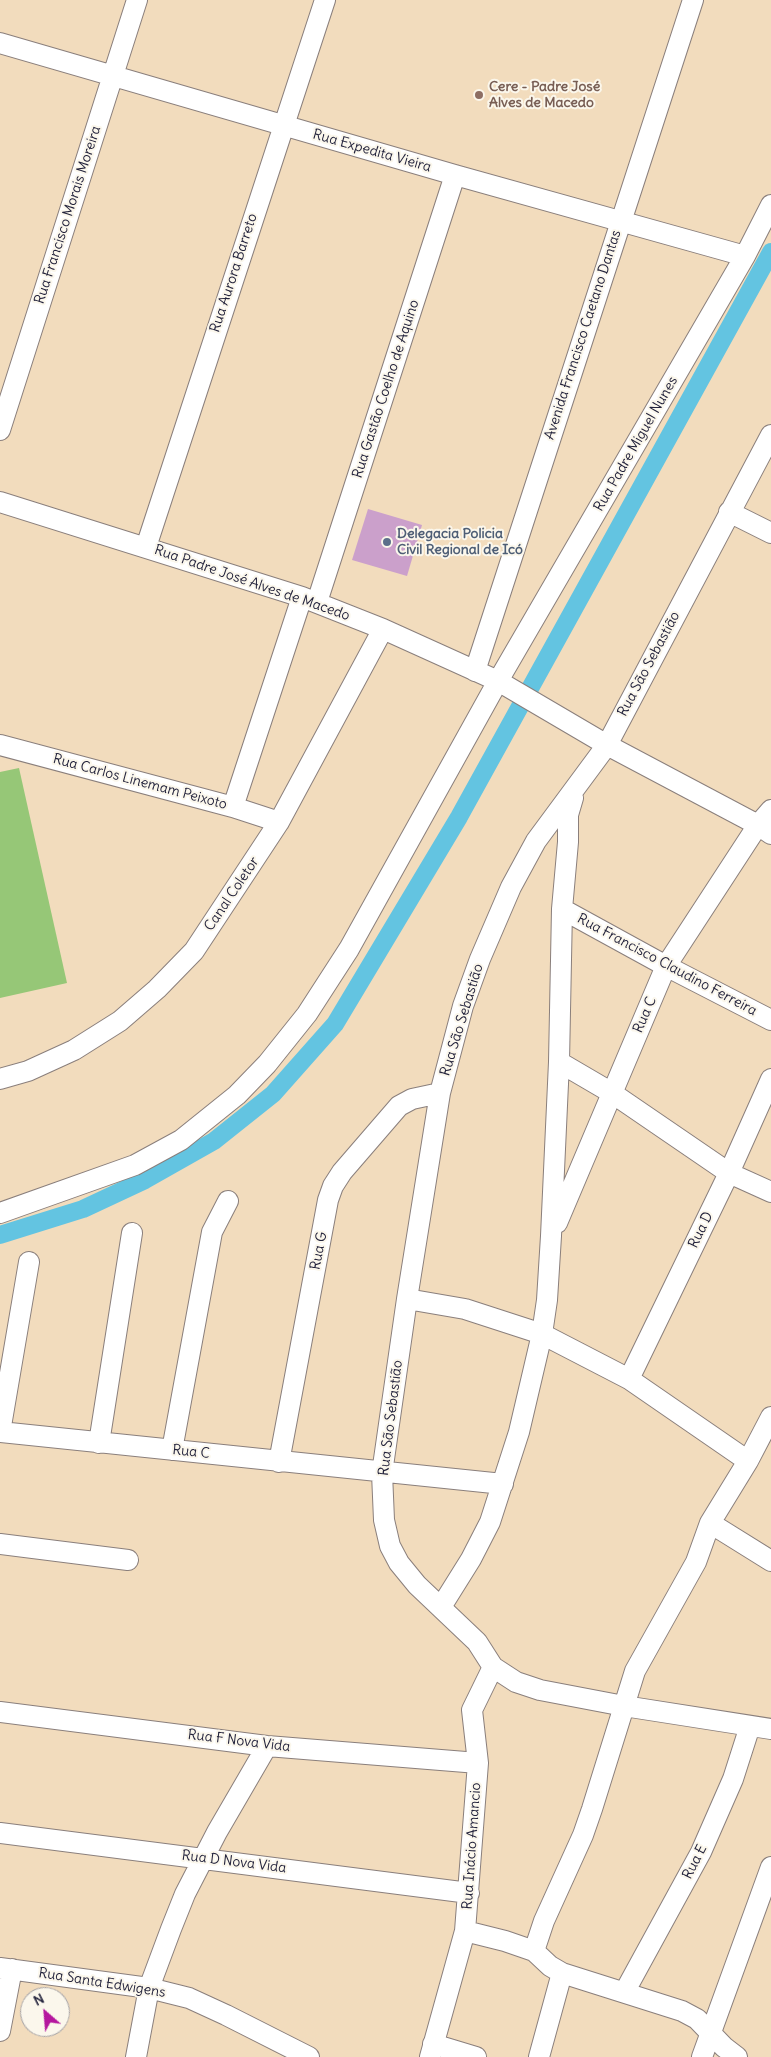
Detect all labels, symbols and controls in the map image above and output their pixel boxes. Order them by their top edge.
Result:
place label: Cere - Padre José Alves de Macedo [489,79,600,111]
marker: Cere - Padre José Alves de Macedo [473,89,485,101]
street label: Rua Francisco Morais Moreira [31,124,105,306]
street label: Rua Expedita Vieira [311,126,433,176]
street label: Rua Aurora Barreto [207,211,261,335]
street label: Avenida Francisco Caetano Dantas [541,228,625,442]
street label: Rua Gastão Coelho de Aquino [349,298,423,480]
street label: Rua Padre Miguel Nunes [591,374,681,514]
place label: Delegacia Policia Civil Regional de Icó [397,526,523,558]
marker: Delegacia Policia Civil Regional de Icó [381,536,393,548]
street label: Rua Padre José Alves de Macedo [152,542,352,624]
street label: Rua São Sebastião [614,609,684,719]
street label: Rua Carlos Linemam Peixoto [51,751,229,813]
street label: Canal Coletor [201,854,263,934]
street label: Rua Francisco Claudino Ferreira [574,910,760,1020]
street label: Rua São Sebastião [437,962,487,1078]
street label: Rua C [630,994,660,1036]
street label: Rua D [685,1209,717,1251]
street label: Rua G [307,1231,331,1271]
street label: Rua São Sebastião [376,1359,406,1477]
street label: Rua C [171,1442,211,1462]
street label: Rua F Nova Vida [187,1726,291,1756]
street label: Rua Inácio Amancio [459,1782,485,1910]
street label: Rua E [679,1842,711,1882]
street label: Rua D Nova Vida [181,1847,287,1877]
street label: Rua Santa Edwigens [37,1965,167,2001]
north arrow [20,1987,70,2037]
text: N [30,1989,47,2010]

